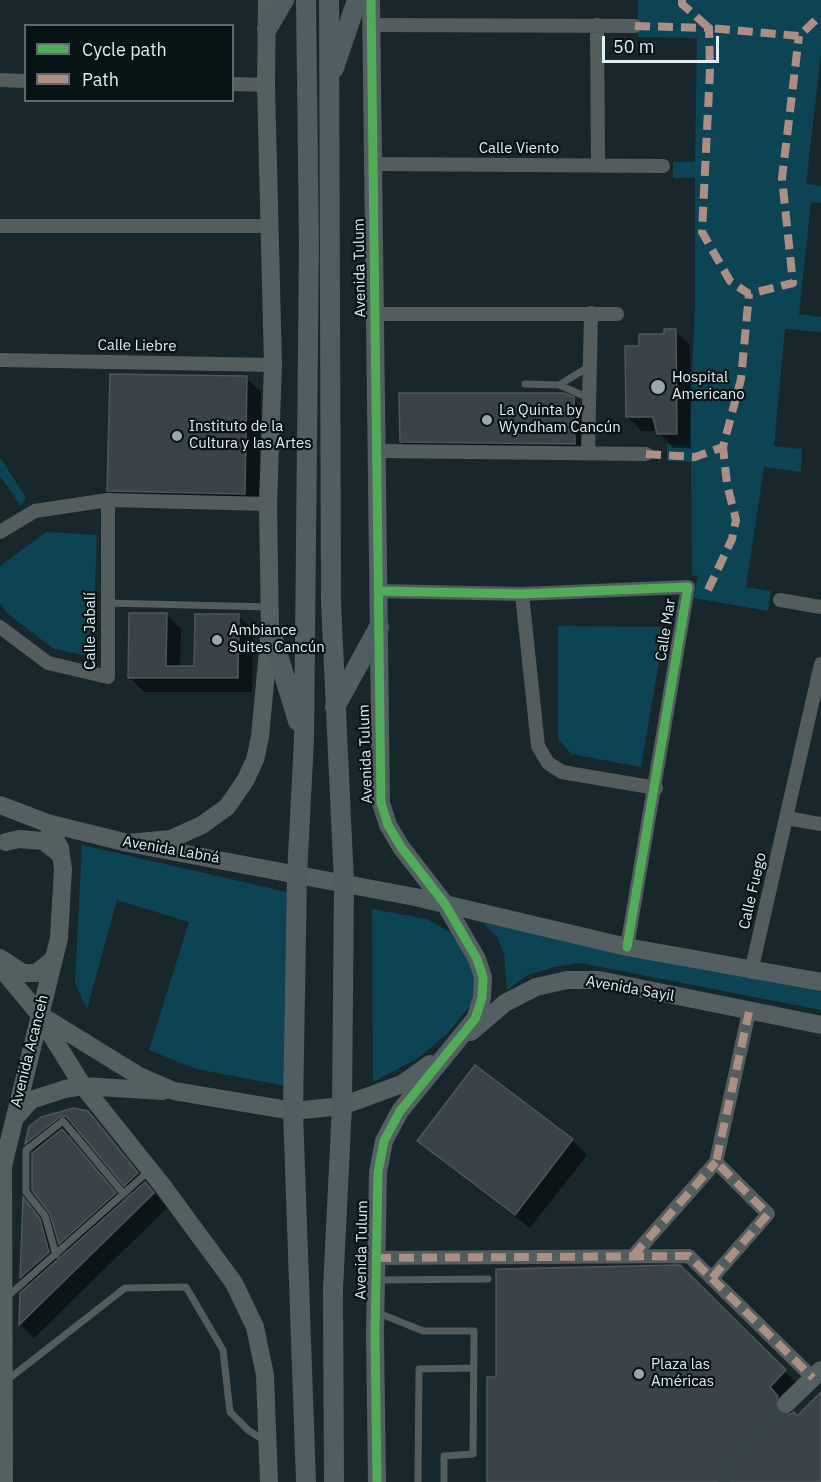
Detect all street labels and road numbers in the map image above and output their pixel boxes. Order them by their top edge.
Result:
street label: Calle Viento [479,140,559,158]
street label: Avenida Tulum [350,218,370,318]
street label: Calle Liebre [97,336,177,356]
street label: Calle Jabalí [82,592,100,670]
street label: Calle Mar [652,598,680,662]
street label: Avenida Tulum [355,704,377,804]
street label: Avenida Labná [121,833,221,867]
street label: Calle Fuego [735,851,771,931]
street label: Avenida Sayil [584,972,676,1006]
street label: Avenida Acanceh [7,993,53,1109]
street label: Avenida Tulum [352,1200,372,1300]

